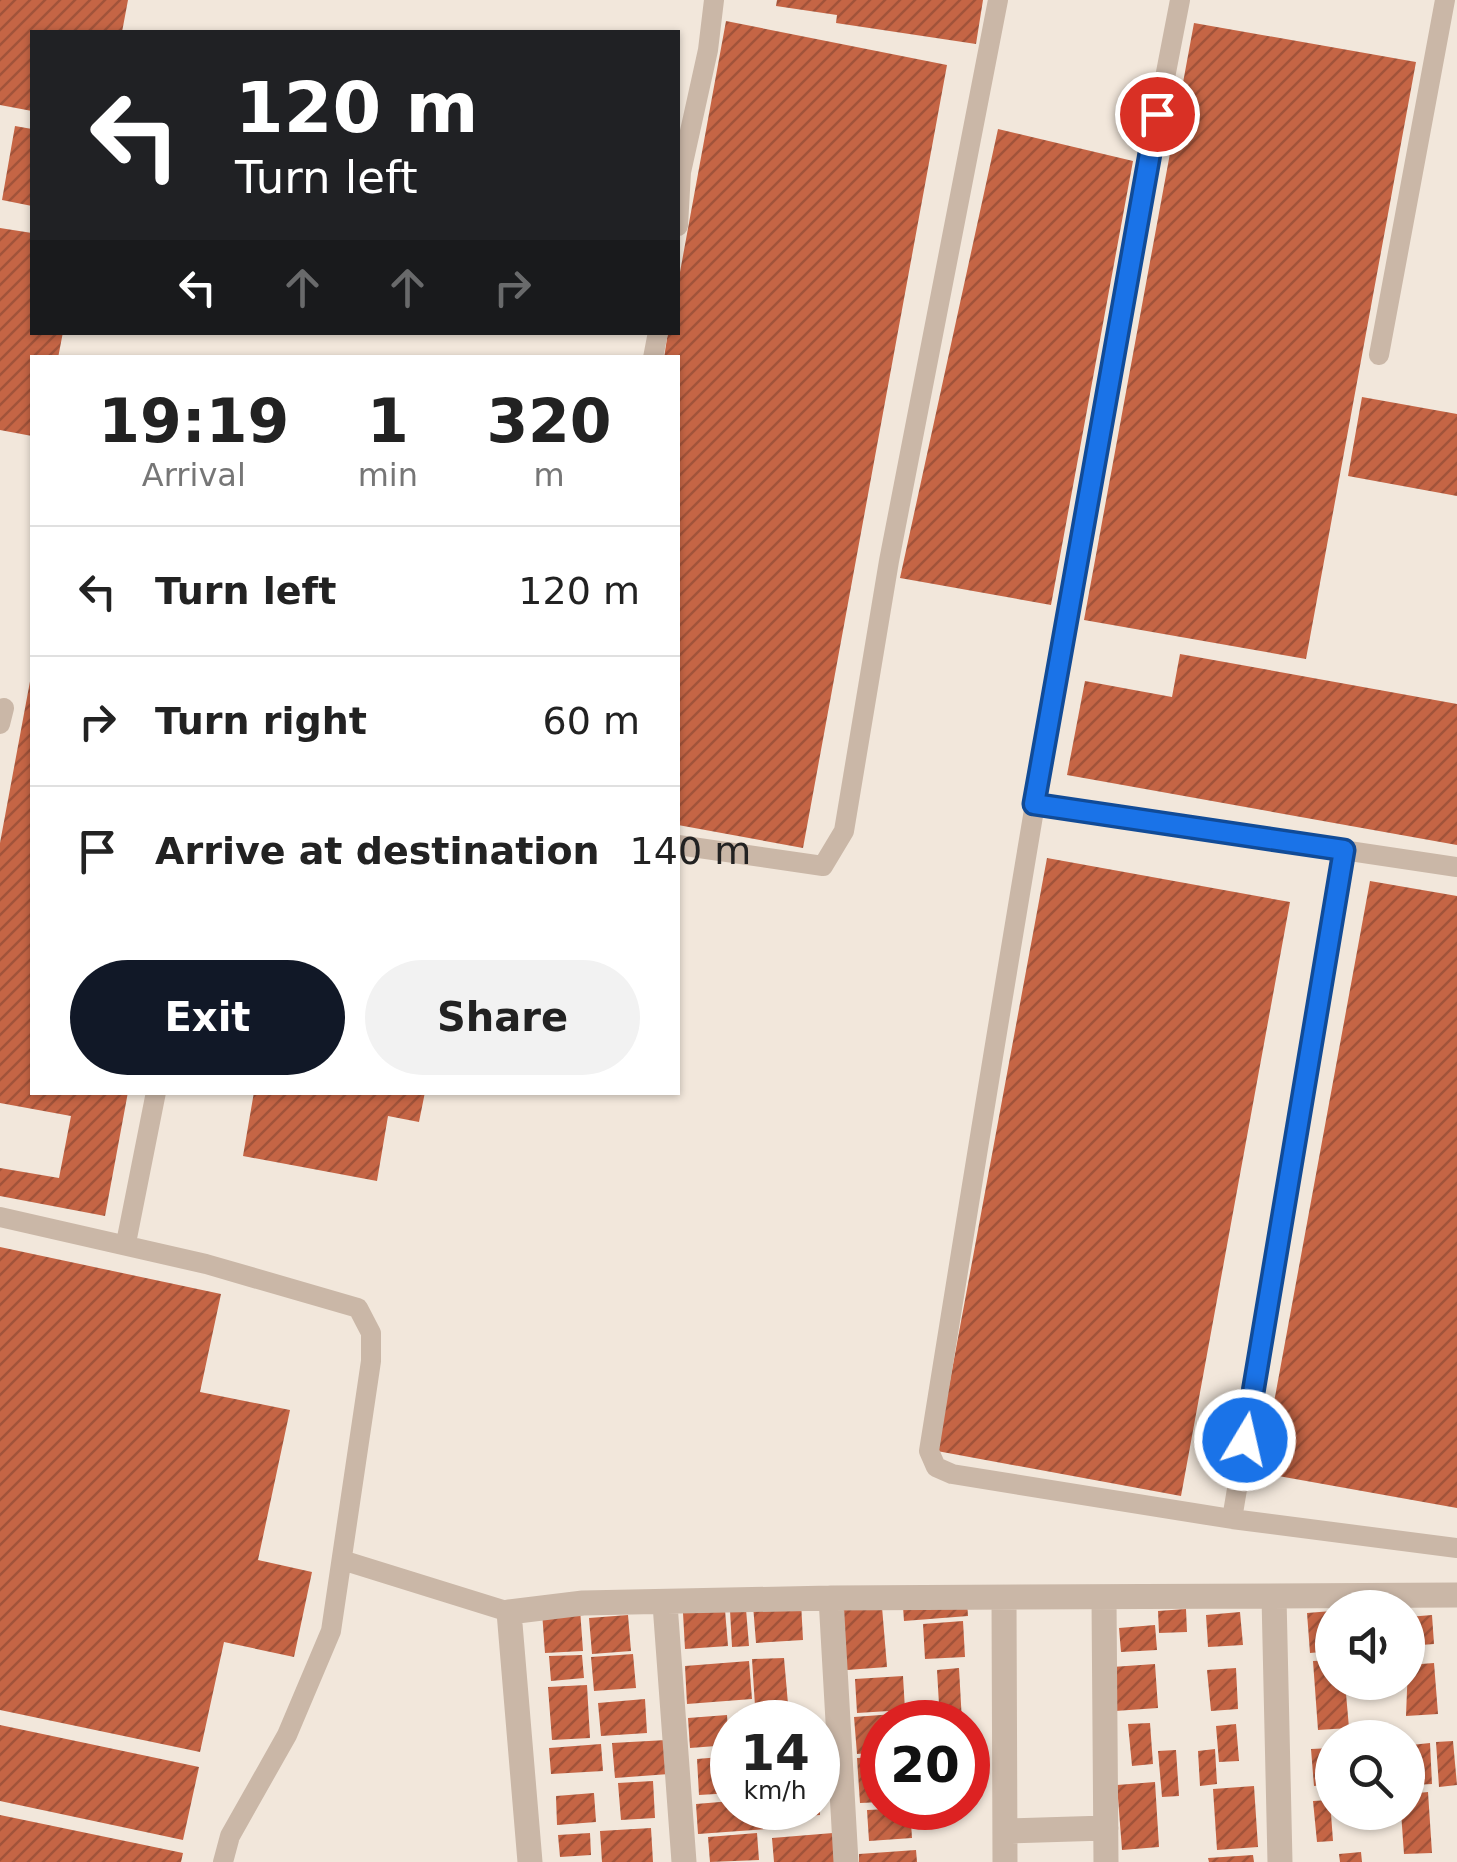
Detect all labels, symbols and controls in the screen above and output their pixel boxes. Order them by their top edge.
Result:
text: 120 m [235,67,478,149]
icon: left [70,70,200,200]
pin [1115,72,1200,157]
icon: arrive [1130,87,1185,142]
text: Turn left [235,151,418,204]
icon: left [170,260,225,315]
icon: ahead [275,260,330,315]
icon: ahead [380,260,435,315]
icon: right [485,260,540,315]
text: 19:19 [98,386,289,456]
text: 1 [367,386,409,456]
text: 320 [486,386,612,456]
text: Arrival [142,456,246,494]
text: min [358,456,418,494]
text: m [533,456,565,494]
icon: left [70,564,125,619]
text: Turn left [155,569,336,613]
text: 120 m [518,569,640,613]
icon: right [70,694,125,749]
text: Turn right [155,699,367,743]
text: 60 m [543,699,640,743]
icon: arrive [70,824,125,879]
text: Arrive at destination [155,829,600,873]
text: 140 m [630,829,751,873]
button: Exit [70,960,345,1075]
button: Share [365,960,640,1075]
position arrow [1193,1388,1297,1492]
map controls [1315,1590,1425,1830]
button: sound [1315,1590,1425,1700]
speed limit sign: 20 [860,1700,990,1830]
button: search [1315,1720,1425,1830]
text: 14 [740,1724,810,1782]
text: km/h [743,1776,807,1805]

